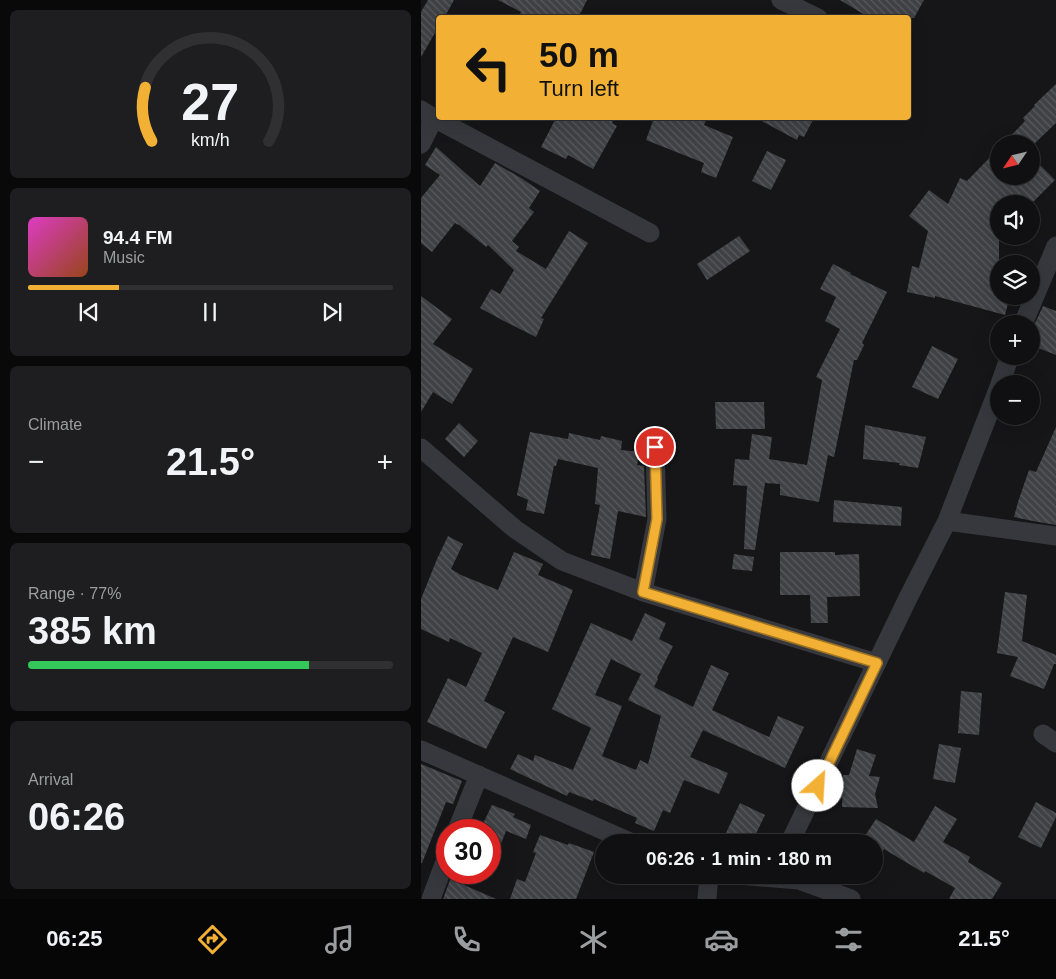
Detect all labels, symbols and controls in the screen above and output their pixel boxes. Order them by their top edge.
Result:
icon: left [456,35,521,100]
text: 50 m [539,35,619,74]
text: 27 [182,73,239,131]
text: Turn left [539,76,619,101]
text: km/h [191,130,230,150]
north arrow [990,135,1040,185]
map controls [990,135,1040,425]
button: sound [990,195,1040,245]
text: 94.4 FM [103,227,173,248]
text: Music [103,249,145,266]
button: layers [990,255,1040,305]
icon: previous [75,298,103,326]
icon: pause [196,298,224,326]
icon: next [318,298,346,326]
button: + [990,315,1040,365]
button: − [990,375,1040,425]
text: Climate [28,416,82,433]
pin [634,426,676,468]
icon: arrive [641,433,669,461]
text: 21.5° [166,441,255,483]
text: − [28,446,44,477]
text: + [377,446,393,477]
text: Range · 77% [28,585,121,602]
text: 385 km [28,610,157,652]
position arrow [791,759,843,811]
text: Arrival [28,771,73,788]
text: 06:26 [28,796,125,838]
speed limit sign: 30 [436,819,501,884]
text: 06:26 · 1 min · 180 m [646,848,832,869]
icon: directions [195,922,230,957]
icon: music [322,922,357,957]
icon: phone [449,922,484,957]
icon: climate [576,922,611,957]
icon: car [704,922,739,957]
icon: filters [831,922,866,957]
text: 06:25 [46,926,102,951]
text: 21.5° [958,926,1010,951]

